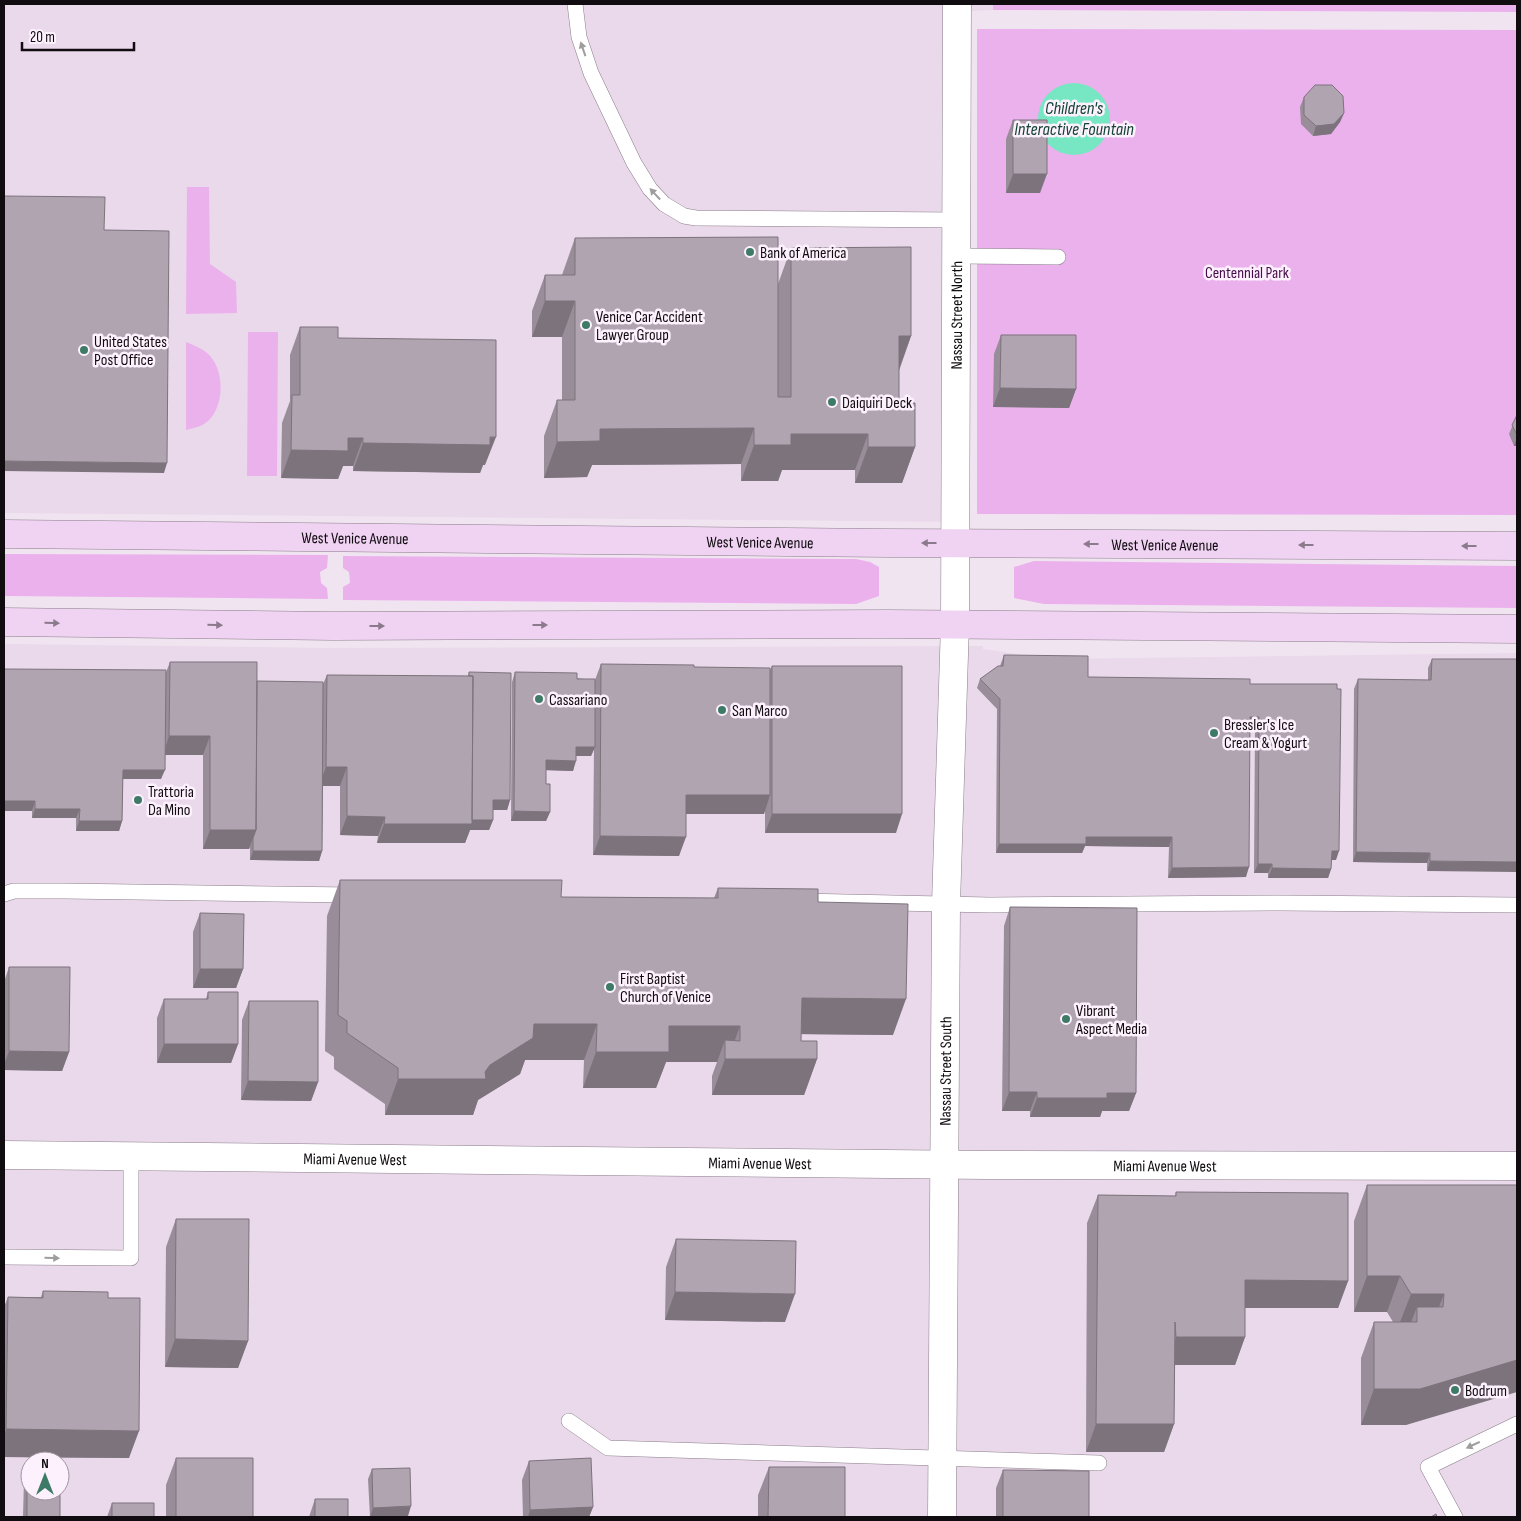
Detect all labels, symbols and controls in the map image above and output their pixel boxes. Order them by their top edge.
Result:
scale bar [22,20,135,52]
text: 20 m [30,28,55,47]
one-way arrow [579,42,586,57]
water label: Children's Interactive Fountain [1014,98,1134,140]
one-way arrow [649,189,661,201]
place label: Bank of America [760,244,846,263]
marker: Bank of America [744,246,756,258]
street label: Nassau Street North [948,261,967,370]
park label: Centennial Park [1205,264,1289,283]
place label: Venice Car Accident Lawyer Group [596,308,703,345]
marker: Venice Car Accident Lawyer Group [580,319,592,331]
place label: United States Post Office [94,333,167,370]
marker: United States Post Office [78,344,90,356]
place label: Daiquiri Deck [842,394,912,413]
marker: Daiquiri Deck [826,396,838,408]
street label: West Venice Avenue [301,529,409,549]
street label: West Venice Avenue [706,533,814,553]
street label: West Venice Avenue [1111,536,1219,556]
one-way arrow [920,539,936,547]
one-way arrow [1083,540,1099,548]
one-way arrow [1298,541,1314,549]
one-way arrow [1460,542,1476,550]
one-way arrow [45,619,61,627]
one-way arrow [207,621,223,629]
one-way arrow [532,621,548,629]
one-way arrow [370,622,386,630]
place label: Cassariano [549,691,607,710]
marker: Cassariano [533,693,545,705]
place label: San Marco [732,702,787,721]
marker: San Marco [716,704,728,716]
place label: Bressler's Ice Cream & Yogurt [1224,716,1307,753]
marker: Bressler's Ice Cream & Yogurt [1208,727,1220,739]
place label: Trattoria Da Mino [148,783,194,820]
marker: Trattoria Da Mino [132,794,144,806]
place label: First Baptist Church of Venice [620,970,711,1007]
marker: First Baptist Church of Venice [604,981,616,993]
place label: Vibrant Aspect Media [1075,1002,1147,1039]
marker: Vibrant Aspect Media [1060,1013,1072,1025]
street label: Nassau Street South [937,1016,956,1126]
street label: Miami Avenue West [303,1150,407,1170]
street label: Miami Avenue West [708,1154,812,1174]
street label: Miami Avenue West [1113,1157,1217,1176]
one-way arrow [45,1254,61,1262]
place label: Bodrum [1465,1382,1507,1401]
marker: Bodrum [1449,1384,1461,1396]
one-way arrow [1466,1441,1480,1449]
north arrow [20,1451,70,1501]
text: N [41,1455,49,1472]

